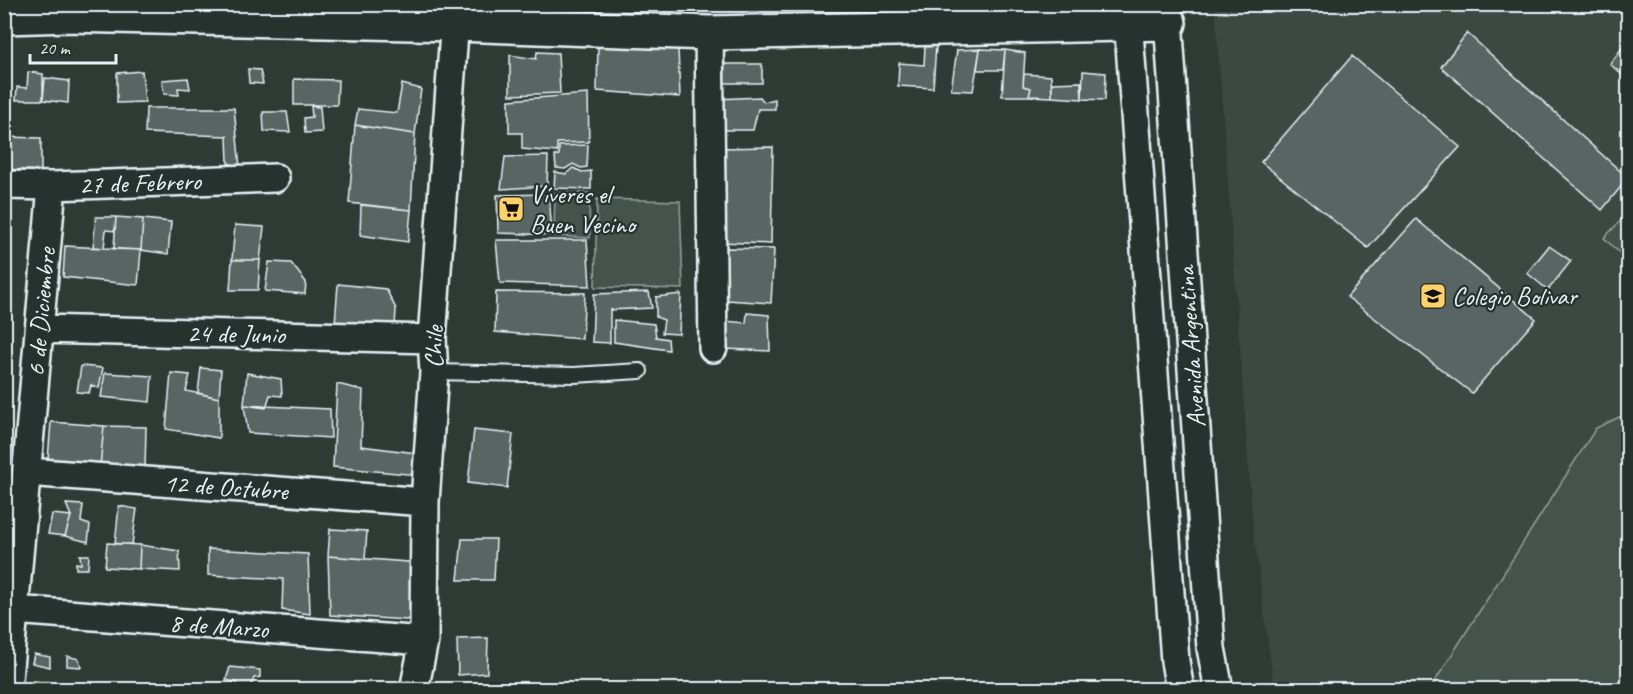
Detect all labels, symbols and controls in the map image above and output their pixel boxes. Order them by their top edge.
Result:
scale bar [30,27,116,65]
text: 20 m [39,37,72,59]
street label: 27 de Febrero [78,164,203,202]
place label: Víveres el Buen Vecino [530,178,638,241]
supermarket icon: Víveres el Buen Vecino [496,194,526,224]
street label: 6 de Diciembre [19,245,63,378]
street label: Avenida Argentina [1169,263,1213,428]
place label: Colegio Bolivar [1452,280,1579,313]
school or university icon: Colegio Bolivar [1418,281,1448,311]
street label: 24 de Junio [187,317,287,351]
street label: Chile [417,324,451,368]
street label: 12 de Octubre [163,466,291,508]
street label: 8 de Marzo [169,606,271,646]

